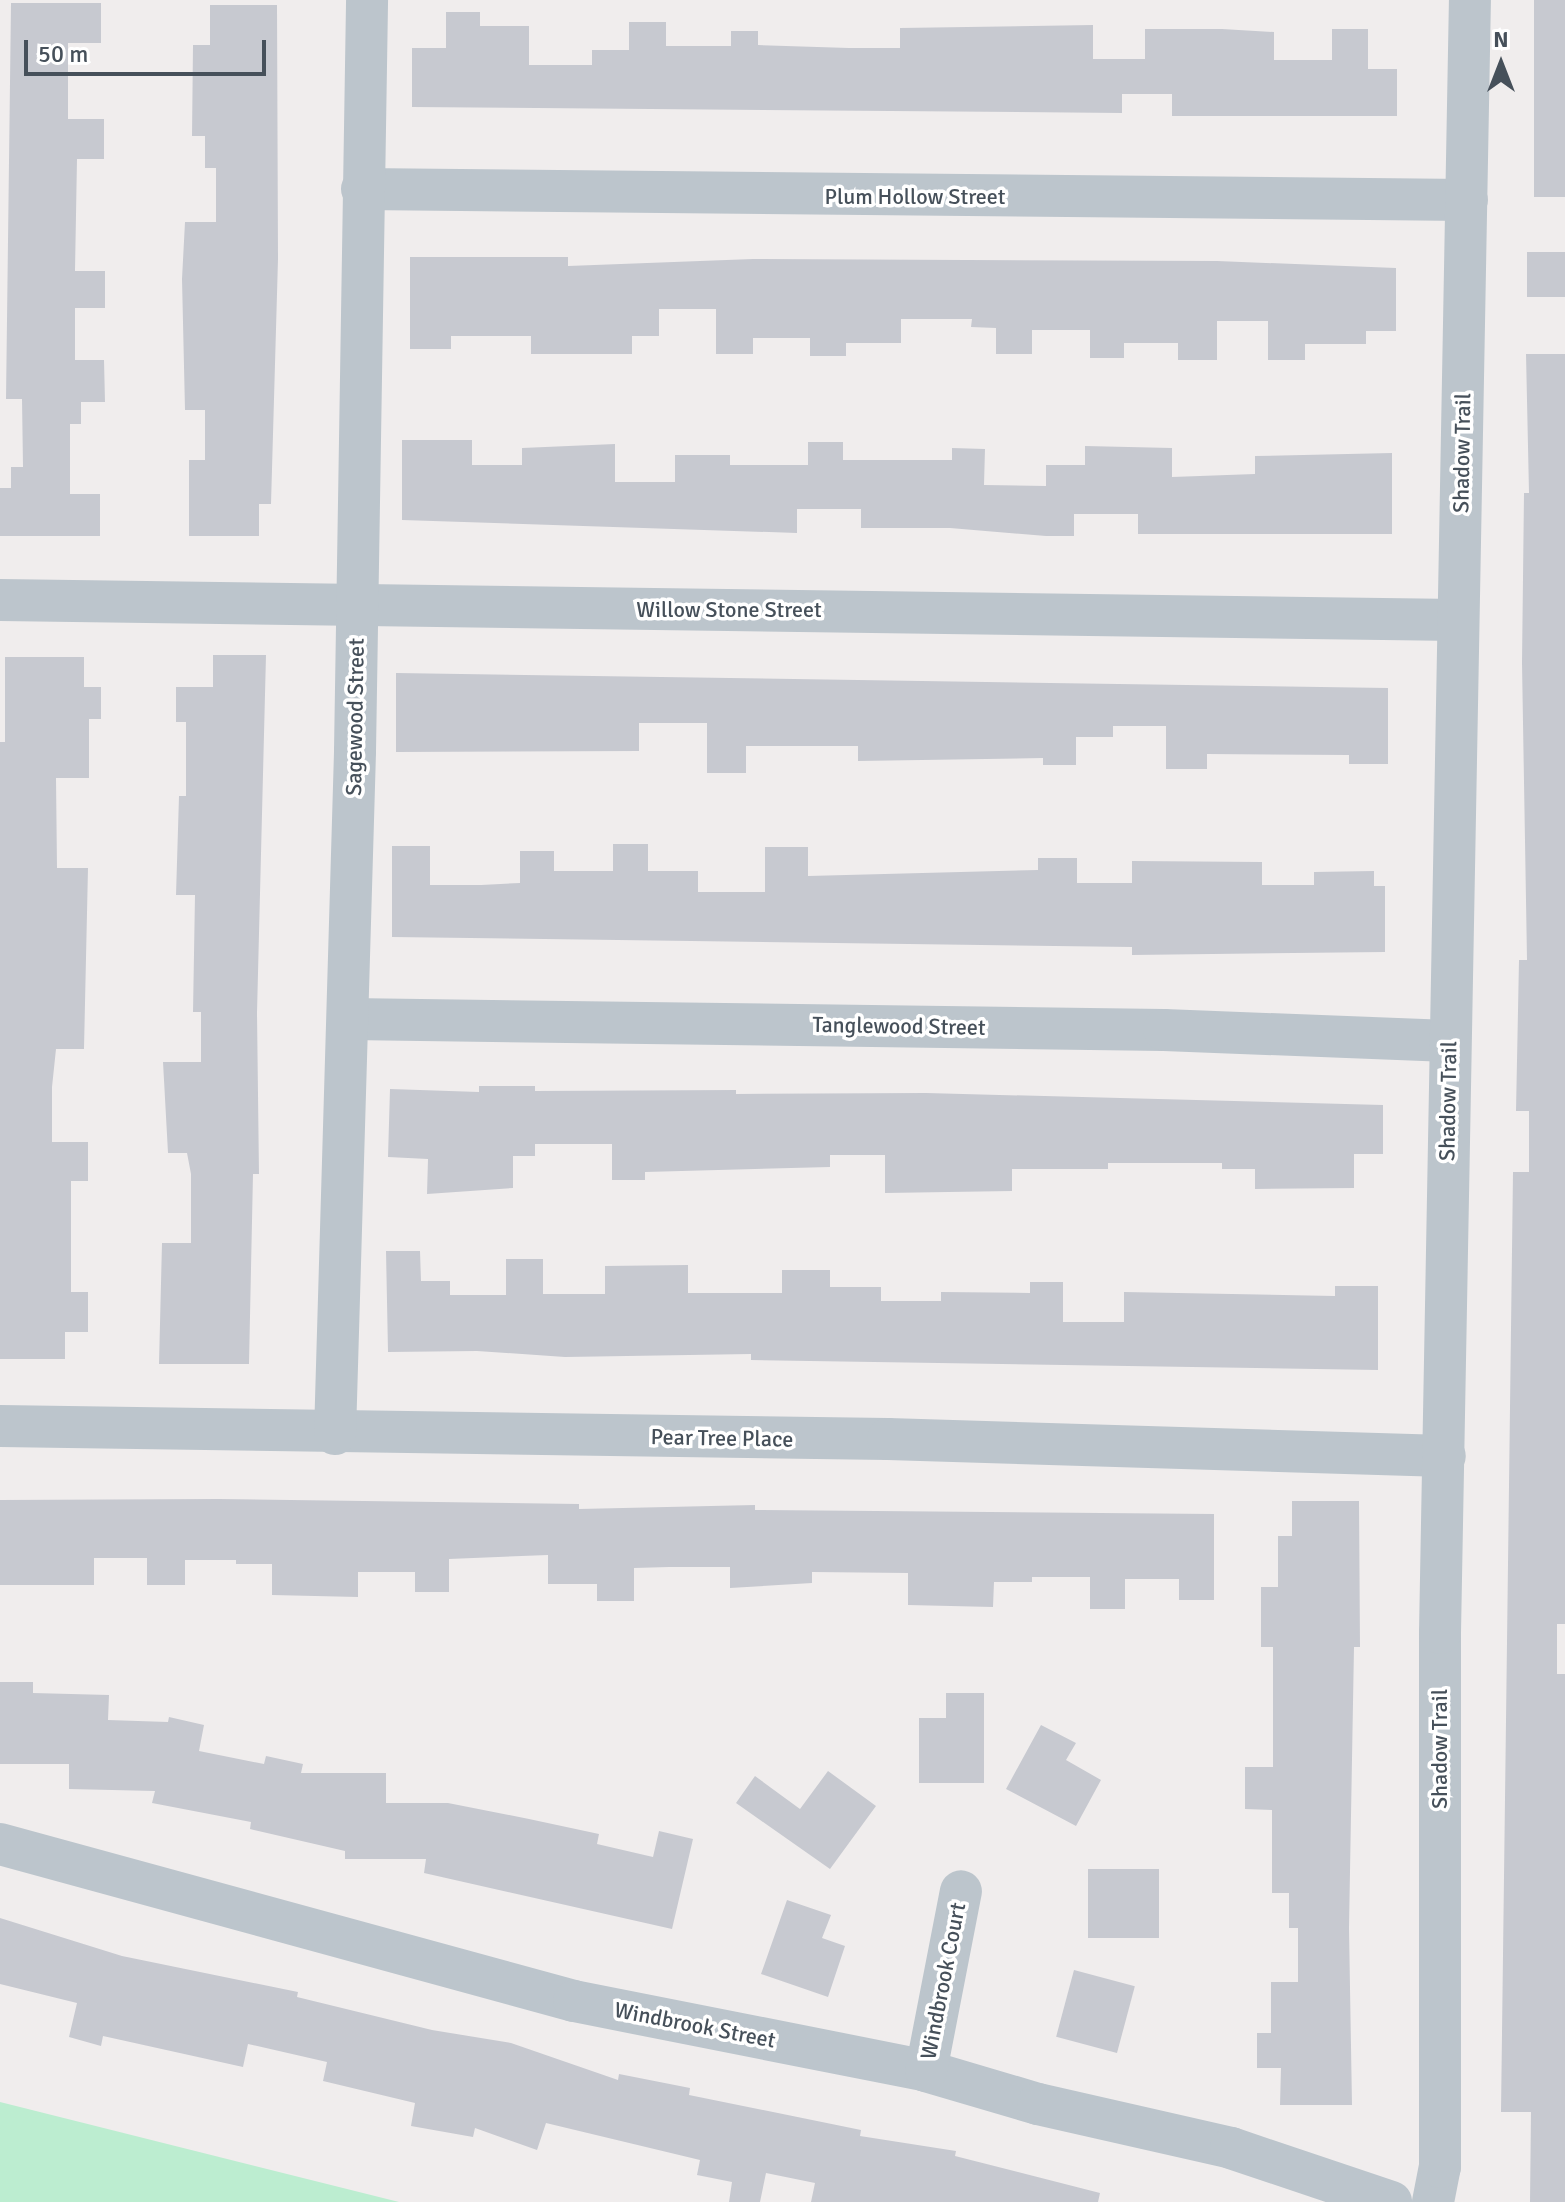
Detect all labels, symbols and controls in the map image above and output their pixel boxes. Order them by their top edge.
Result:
scale bar [28,24,270,74]
north arrow [1461,24,1541,104]
text: N [1493,26,1509,53]
text: 50 m [38,39,88,69]
street label: Plum Hollow Street [824,184,1006,210]
street label: Shadow Trail [1448,393,1476,513]
street label: Willow Stone Street [636,597,822,623]
street label: Sagewood Street [340,638,370,796]
street label: Tanglewood Street [812,1011,986,1041]
street label: Shadow Trail [1434,1041,1462,1161]
street label: Pear Tree Place [650,1424,794,1452]
street label: Shadow Trail [1427,1689,1453,1809]
street label: Windbrook Court [915,1900,971,2062]
street label: Windbrook Street [612,1996,778,2054]

